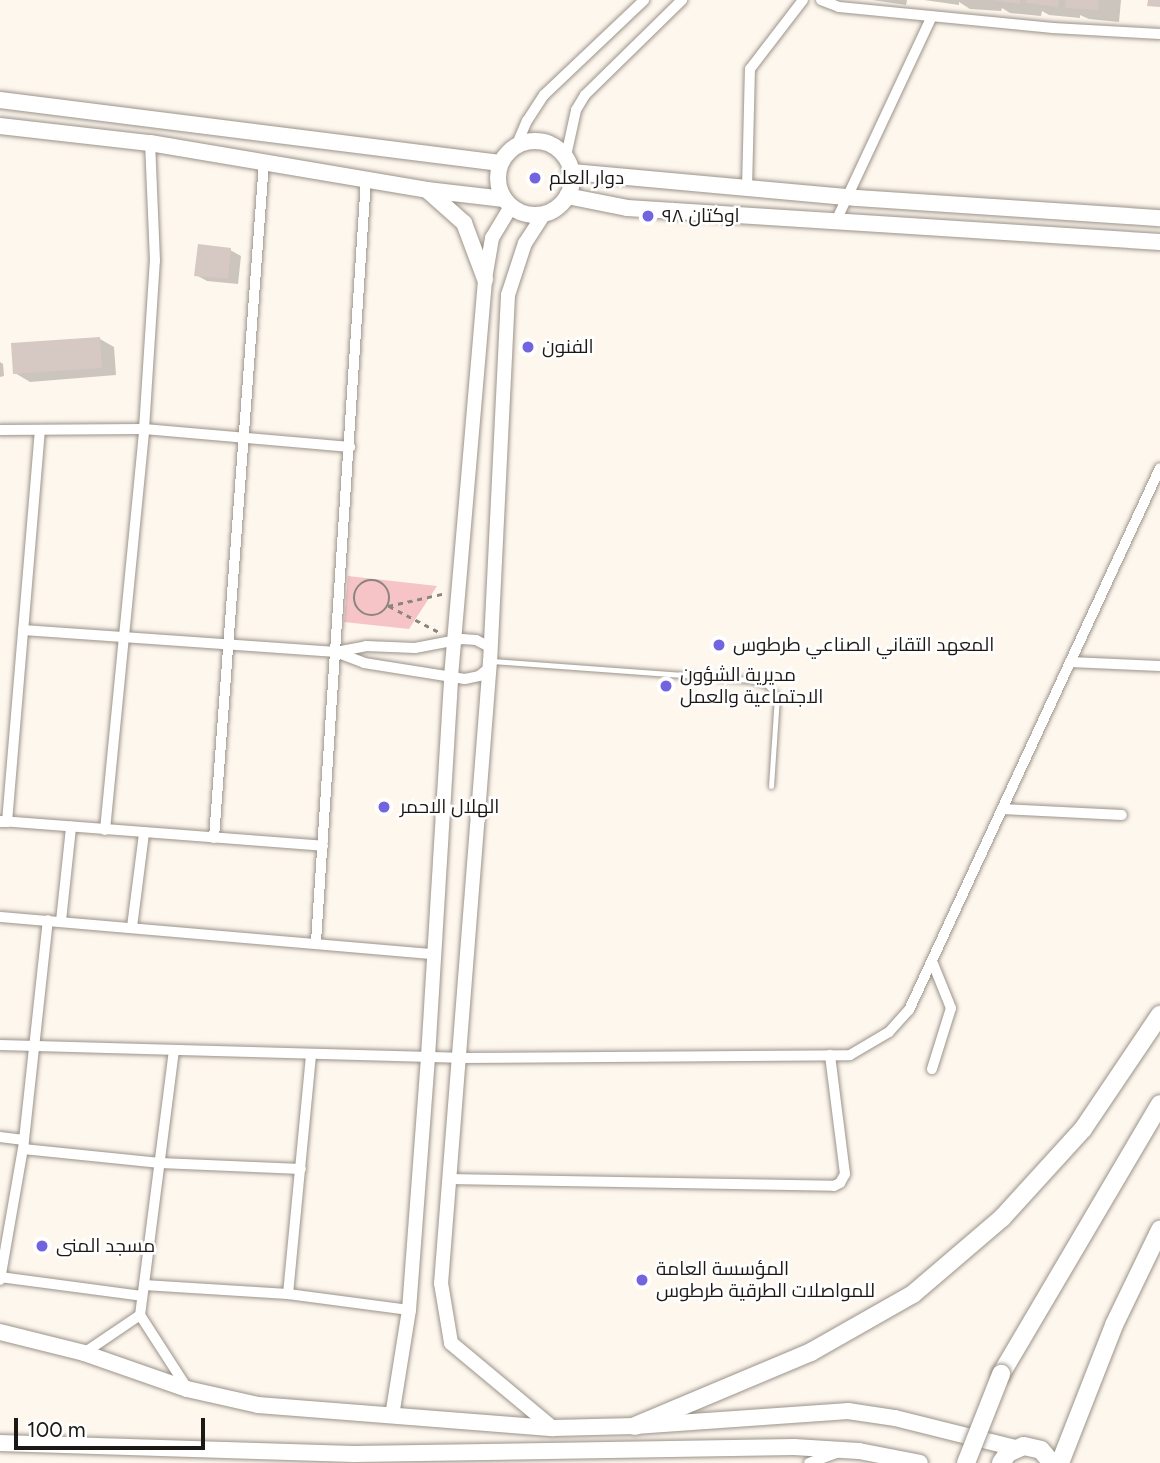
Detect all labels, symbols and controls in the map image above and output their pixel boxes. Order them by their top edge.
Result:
place label: دوار العلم [549,167,624,189]
marker: دوار العلم [527,170,543,186]
place label: اوكتان ٩٨ [662,205,740,227]
marker: اوكتان ٩٨ [640,208,656,224]
place label: الفنون [542,336,594,358]
marker: الفنون [520,339,536,355]
place label: المعهد التقاني الصناعي طرطوس [733,634,994,656]
marker: المعهد التقاني الصناعي طرطوس [711,637,727,653]
place label: مديرية الشؤون الاجتماعية والعمل [680,664,823,708]
marker: مديرية الشؤون الاجتماعية والعمل [658,678,674,694]
place label: الهلال الاحمر [400,796,499,818]
marker: الهلال الاحمر [374,797,394,817]
place label: مسجد المنى [56,1235,155,1257]
marker: مسجد المنى [34,1238,50,1254]
place label: المؤسسة العامة للمواصلات الطرقية طرطوس [656,1258,875,1302]
marker: المؤسسة العامة للمواصلات الطرقية طرطوس [634,1272,650,1288]
scale bar [18,1404,208,1448]
text: 100 m [27,1417,86,1442]

